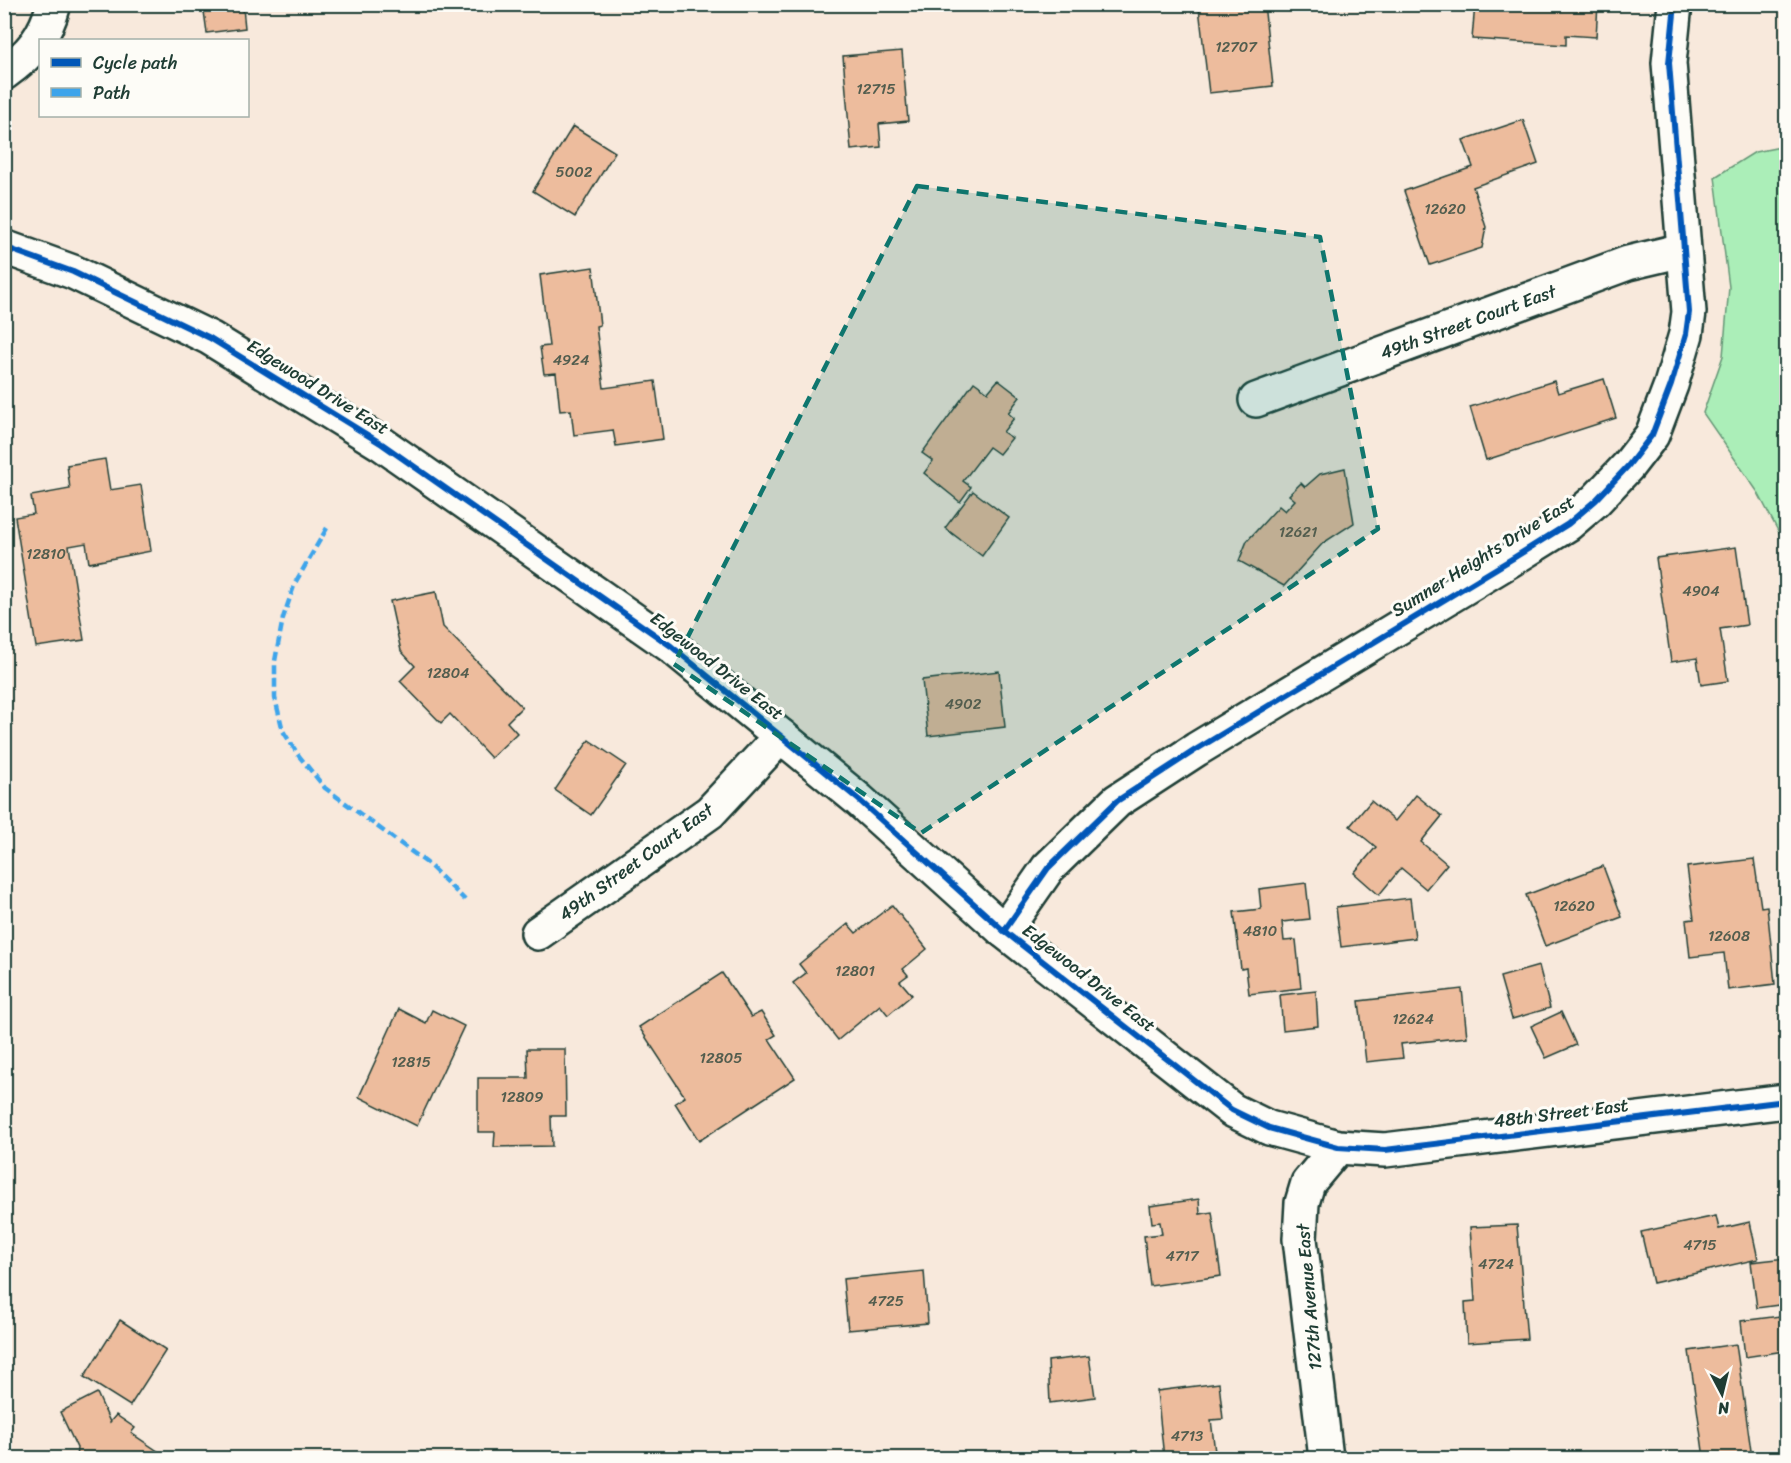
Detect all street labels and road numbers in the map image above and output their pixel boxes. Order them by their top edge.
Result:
street label: 49th Street Court East [1375,275,1561,369]
street label: Edgewood Drive East [240,330,396,444]
street label: Sumner Heights Drive East [1385,486,1581,626]
street label: Edgewood Drive East [643,603,791,729]
street label: 49th Street Court East [552,794,721,929]
street label: Edgewood Drive East [1015,915,1163,1041]
street label: 48th Street East [1492,1089,1630,1137]
street label: 127th Avenue East [1287,1222,1331,1372]

